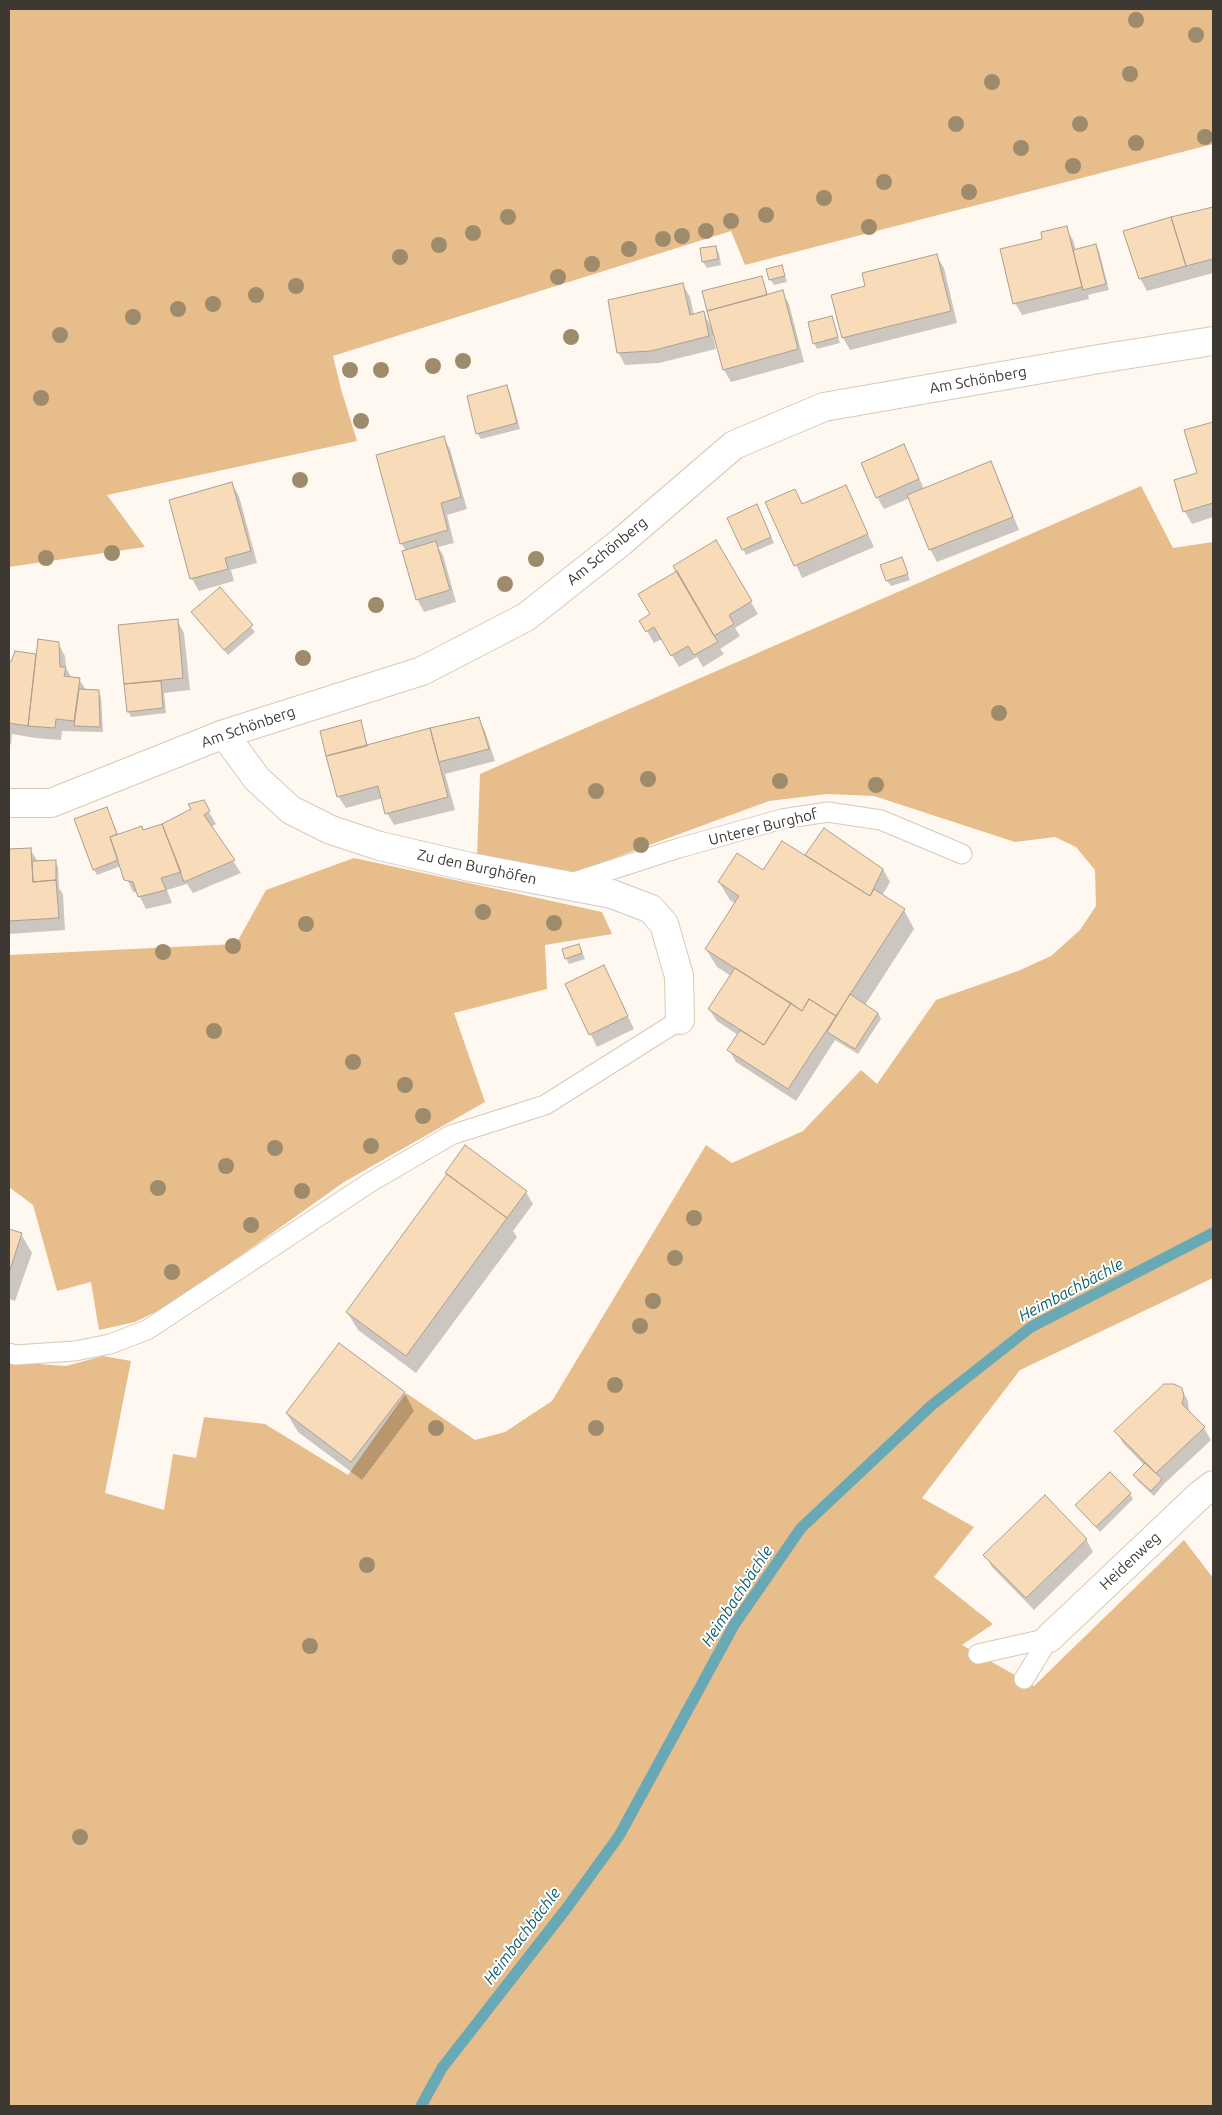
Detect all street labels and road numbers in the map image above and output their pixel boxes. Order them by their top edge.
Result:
street label: Am Schönberg [928,363,1028,397]
street label: Am Schönberg [563,513,651,589]
street label: Am Schönberg [199,703,297,751]
street label: Unterer Burghof [707,805,819,849]
street label: Zu den Burghöfen [416,846,538,888]
street label: Heidenweg [1096,1528,1164,1594]

